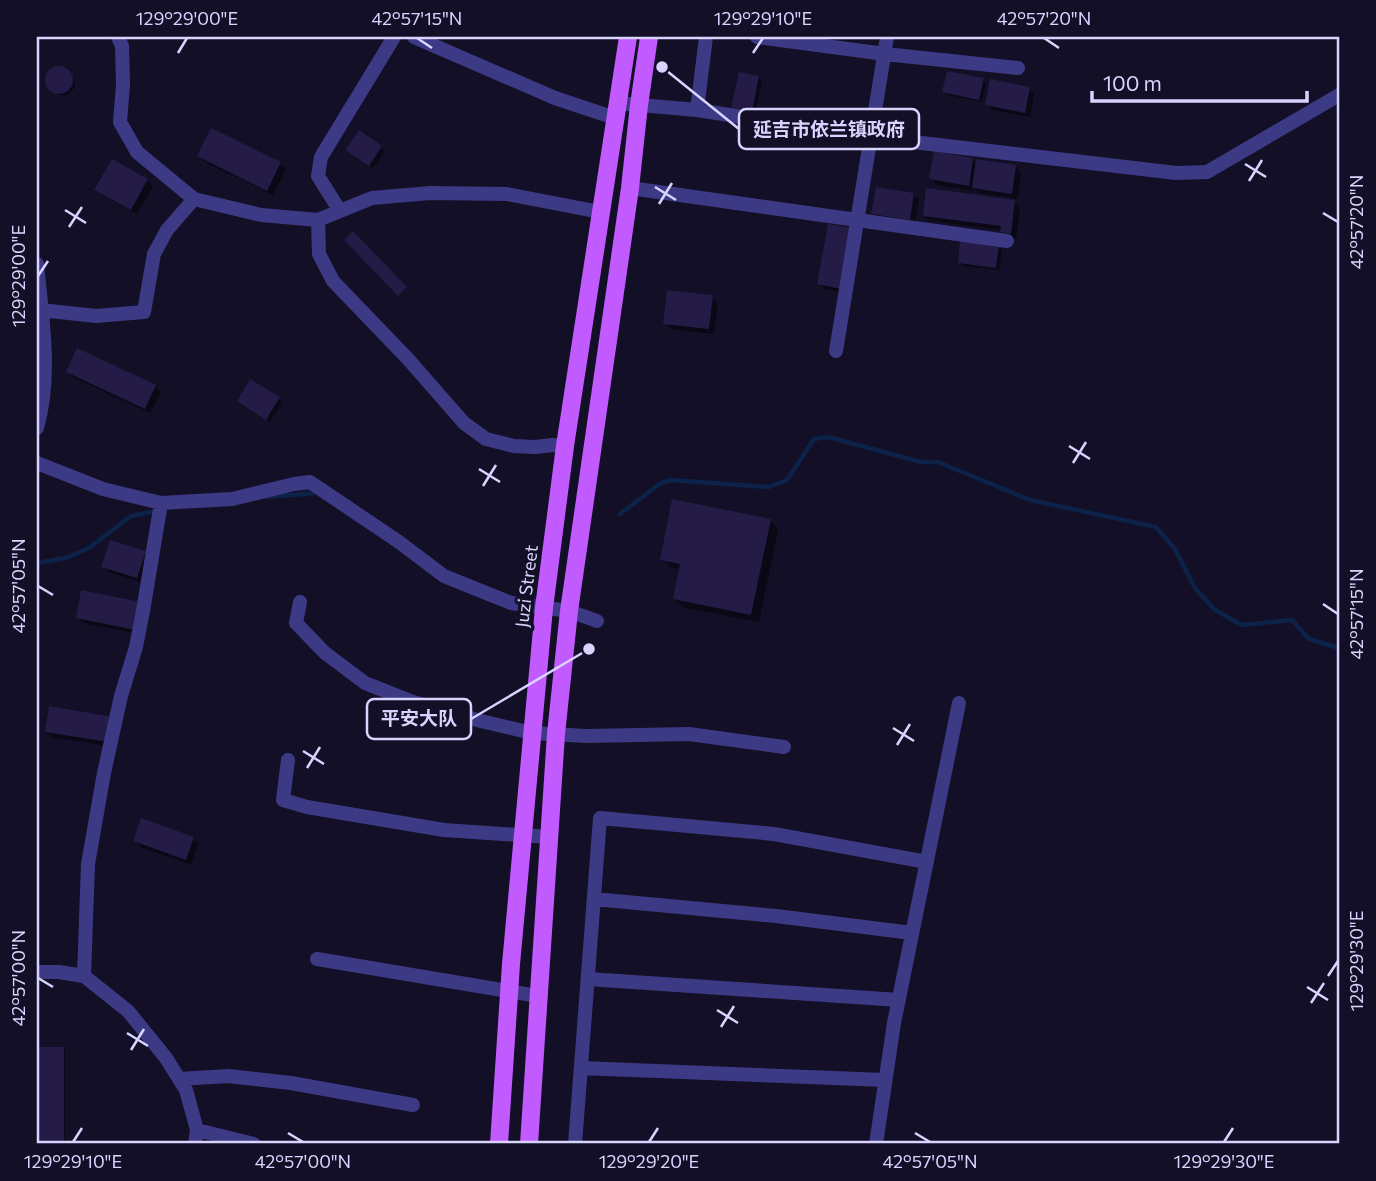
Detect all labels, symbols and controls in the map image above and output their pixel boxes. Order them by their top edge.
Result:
text: 129°29'00"E [136,7,238,29]
text: 42°57'15"N [372,7,462,29]
text: 129°29'10"E [714,7,812,29]
text: 42°57'20"N [997,7,1091,29]
scale bar [1092,60,1308,104]
text: 100 m [1103,70,1162,95]
callout: 延吉市依兰镇政府 [739,109,919,149]
text: 延吉市依兰镇政府 [753,117,905,140]
text: 42°57'20"N [1345,175,1367,269]
text: 129°29'00"E [7,225,29,327]
text: 42°57'05"N [7,539,29,633]
street label: Juzi Street [510,543,542,629]
text: 42°57'15"N [1345,569,1367,659]
callout: 平安大队 [367,699,471,739]
text: 平安大队 [381,706,457,729]
text: 129°29'30"E [1345,911,1367,1011]
text: 42°57'00"N [7,930,29,1026]
text: 129°29'10"E [24,1150,122,1172]
text: 42°57'00"N [255,1150,351,1172]
text: 129°29'20"E [599,1150,699,1172]
text: 42°57'05"N [883,1150,977,1172]
text: 129°29'30"E [1174,1150,1274,1172]

